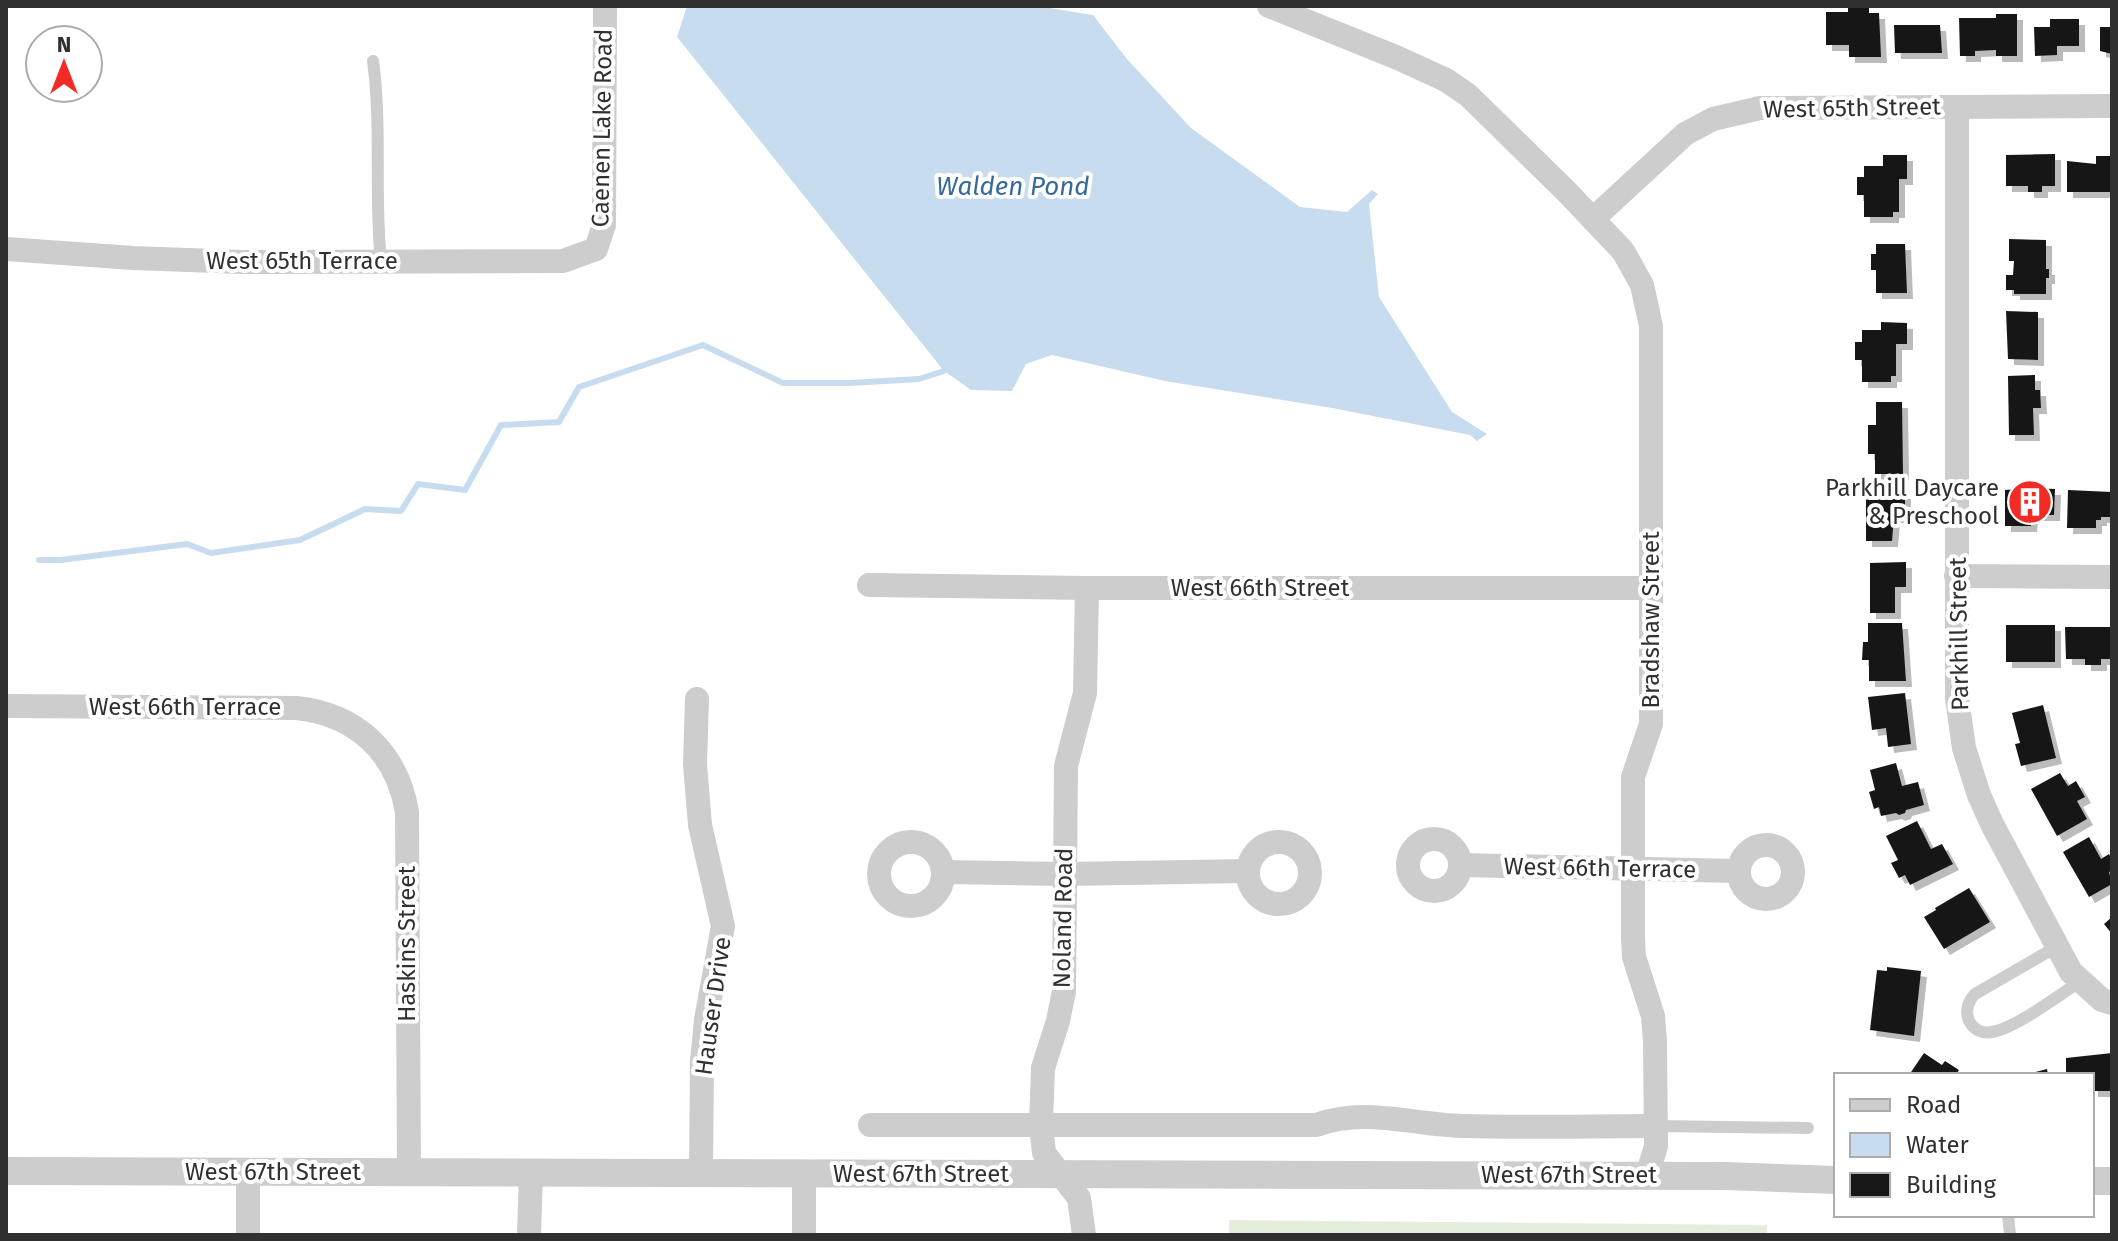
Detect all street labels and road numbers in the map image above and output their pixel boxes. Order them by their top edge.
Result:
street label: Caenen Lake Road [586,29,618,227]
street label: West 65th Street [1763,92,1941,124]
street label: West 65th Terrace [206,247,398,275]
street label: Bradshaw Street [1637,531,1665,709]
street label: Parkhill Street [1944,557,1974,711]
street label: West 66th Street [1171,574,1350,602]
street label: West 66th Terrace [89,693,281,721]
street label: Noland Road [1048,848,1078,988]
street label: West 66th Terrace [1503,852,1697,884]
street label: Haskins Street [393,866,421,1022]
street label: Hauser Drive [689,935,737,1077]
street label: West 67th Street [185,1158,361,1186]
street label: West 67th Street [833,1160,1009,1188]
street label: West 67th Street [1481,1161,1657,1189]

